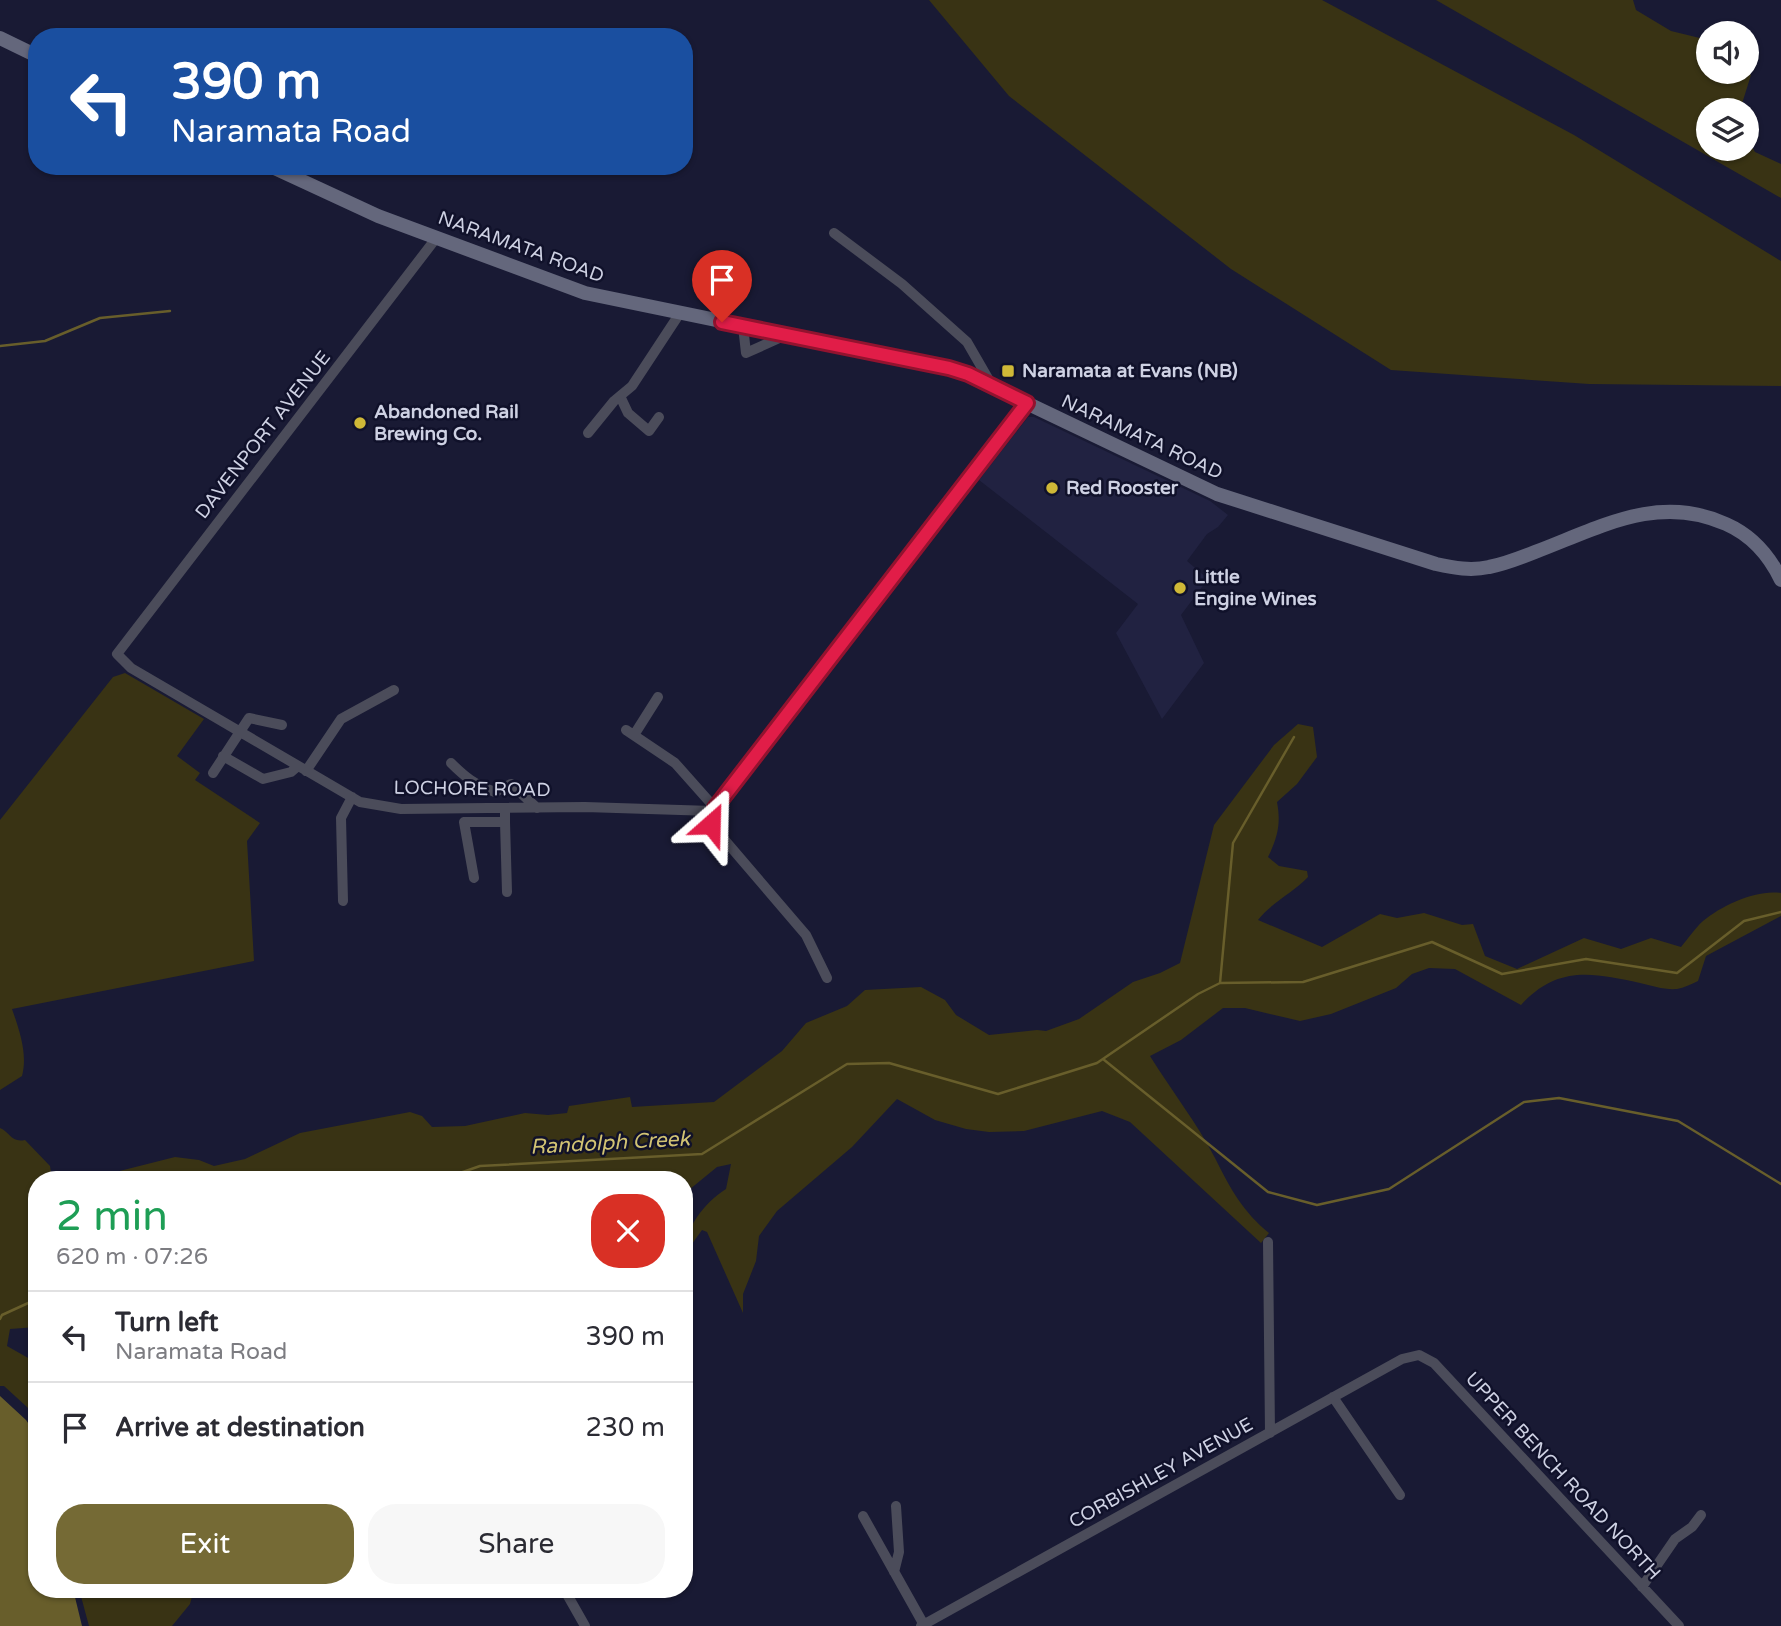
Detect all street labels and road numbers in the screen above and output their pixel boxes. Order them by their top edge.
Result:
street label: NARAMATA ROAD [435,207,607,287]
street label: DAVENPORT AVENUE [191,347,335,523]
street label: NARAMATA ROAD [1058,390,1226,484]
street label: LOCHORE ROAD [393,777,551,801]
street label: UPPER BENCH ROAD NORTH [1461,1368,1665,1584]
street label: CORBISHLEY AVENUE [1065,1413,1257,1533]

